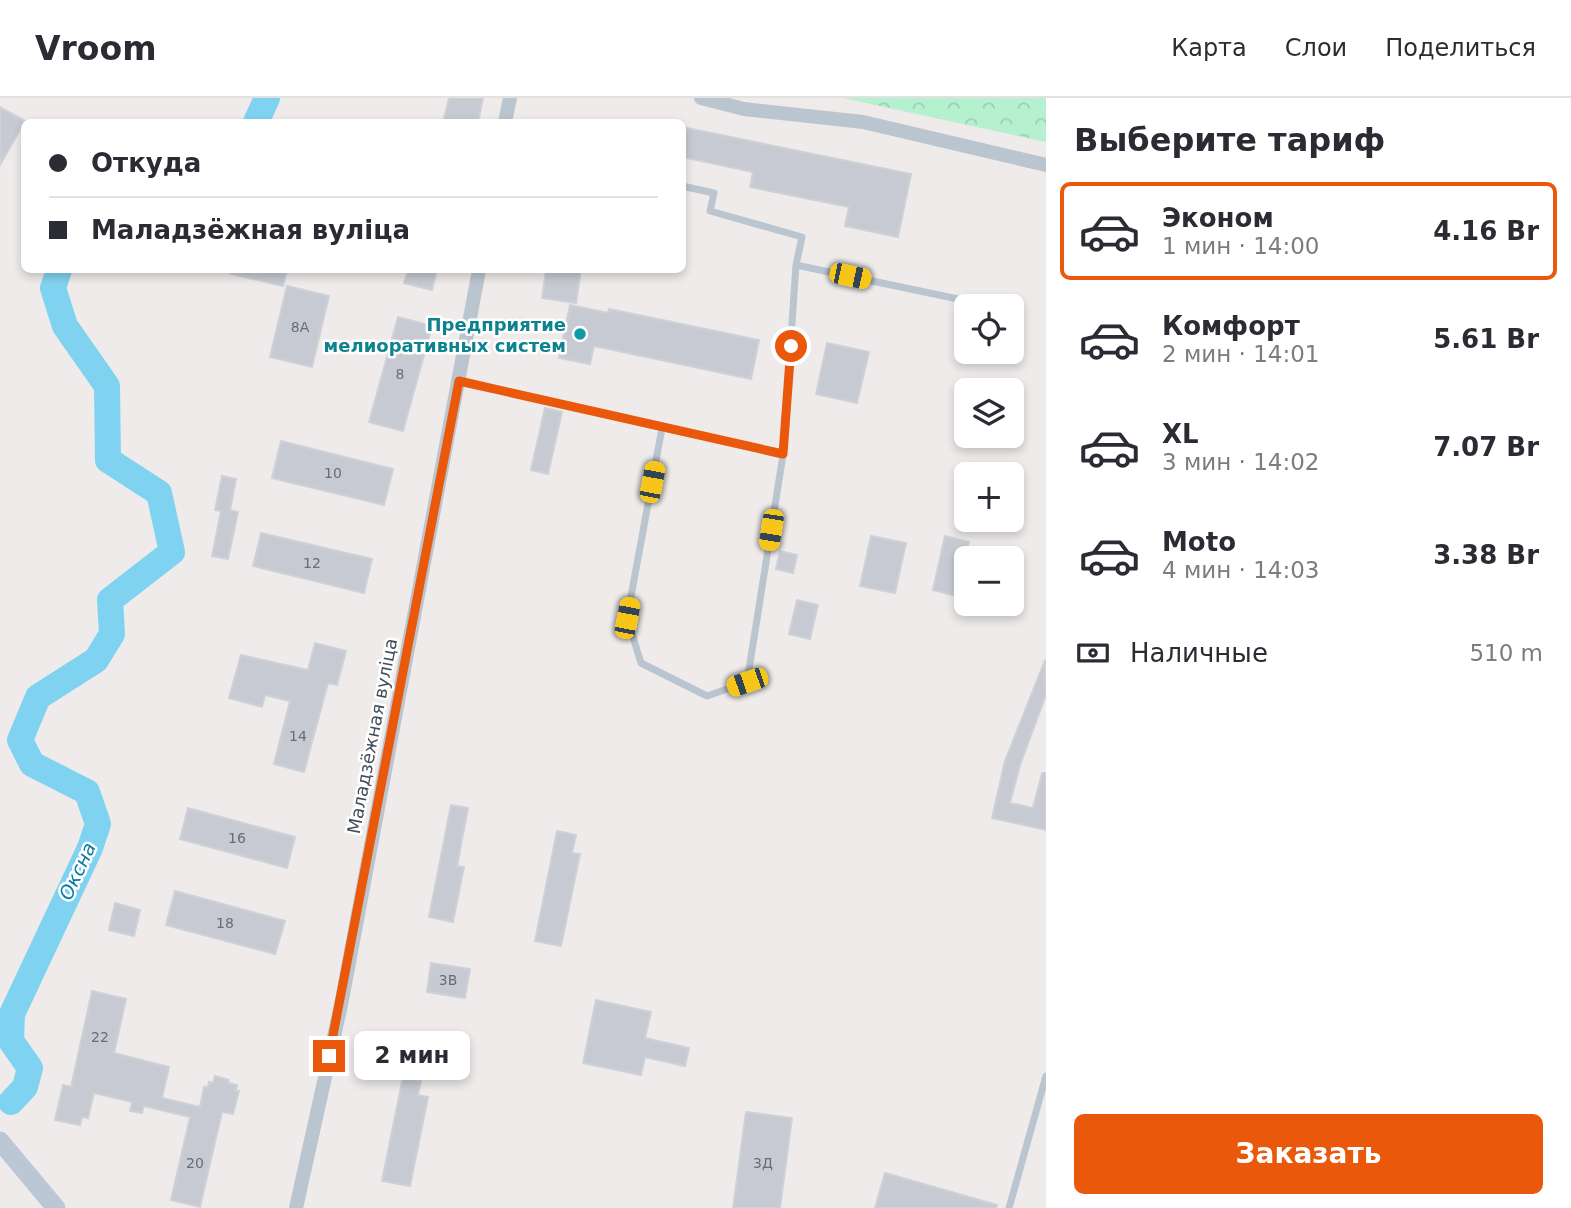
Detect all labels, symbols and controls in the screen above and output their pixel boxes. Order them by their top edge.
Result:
text: Vroom [35,29,157,68]
text: Карта [1171,34,1247,62]
text: Слои [1285,34,1347,62]
text: Поделиться [1385,34,1536,62]
text: Выберите тариф [1074,121,1385,159]
text: Откуда [91,148,201,178]
icon: car [1078,200,1141,263]
text: Эконом [1162,203,1274,233]
text: Маладзёжная вуліца [91,215,410,245]
text: 4.16 Br [1433,216,1539,246]
text: 1 мин · 14:00 [1162,233,1320,259]
car [828,261,873,291]
map controls [954,294,1024,616]
button: locate [954,294,1024,364]
icon: car [1078,308,1141,371]
text: Комфорт [1162,311,1300,341]
place label: Предприятие мелиоративных систем [324,314,566,356]
house number: 8А [291,319,310,335]
text: 5.61 Br [1433,324,1539,354]
marker: Предприятие мелиоративных систем [572,326,588,342]
route start [775,330,807,362]
text: 2 мин · 14:01 [1162,341,1320,367]
house number: 8 [396,366,404,382]
button: layers [954,378,1024,448]
icon: car [1078,416,1141,479]
text: XL [1162,419,1199,449]
text: 7.07 Br [1433,432,1539,462]
text: 3 мин · 14:02 [1162,449,1320,475]
car [638,459,667,505]
button: + [954,462,1024,532]
house number: 10 [324,465,342,481]
car [758,508,785,552]
icon: car [1078,524,1141,587]
text: Moto [1162,527,1236,557]
text: 3.38 Br [1433,540,1539,570]
button: − [954,546,1024,616]
house number: 12 [303,555,321,571]
text: 4 мин · 14:03 [1162,557,1320,583]
car [613,595,642,641]
icon: cash [1074,634,1112,672]
street label: Маладзёжная вуліца [343,636,401,836]
text: Наличные [1130,638,1268,668]
text: 510 m [1469,640,1543,666]
car [724,665,771,699]
house number: 14 [289,728,307,744]
house number: 16 [228,830,246,846]
water label: Оксна [54,839,100,903]
house number: 18 [216,915,234,931]
house number: 3В [439,972,457,988]
house number: 22 [91,1029,109,1045]
callout: 2 мин [354,1032,469,1080]
route end [313,1040,345,1072]
text: 2 мин [375,1042,449,1068]
button: Заказать [1074,1114,1543,1194]
house number: 20 [186,1155,204,1171]
house number: 3Д [753,1155,773,1171]

